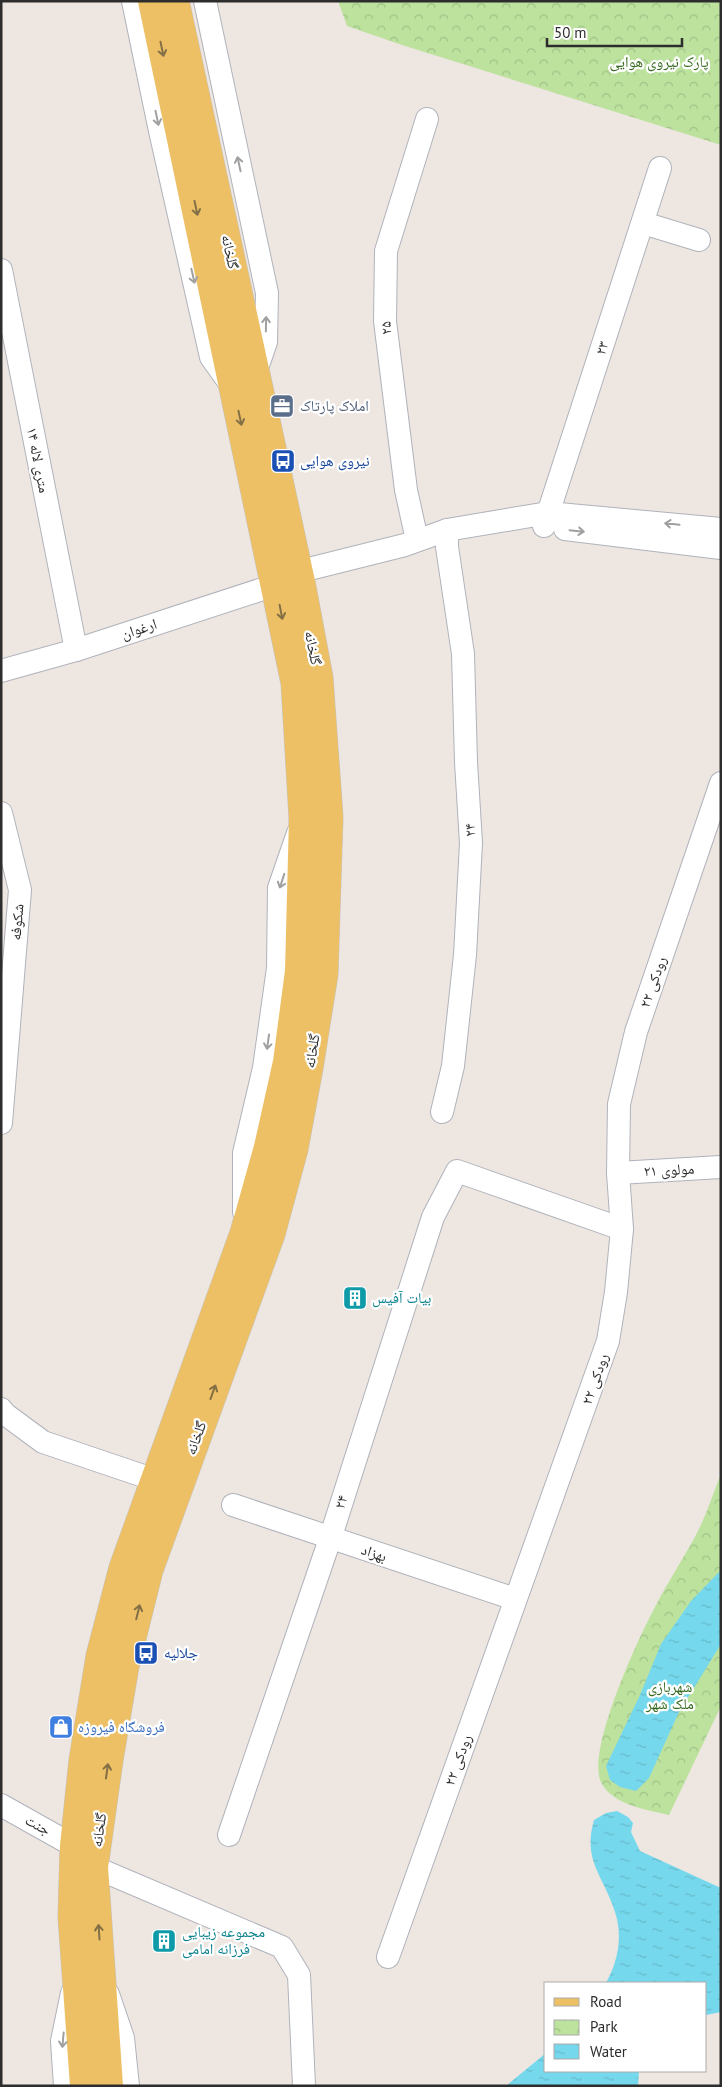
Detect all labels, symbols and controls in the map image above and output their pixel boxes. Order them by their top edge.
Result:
scale bar [547,15,682,47]
text: 50 m [554,23,587,42]
one-way arrow [158,41,167,57]
park label: پارک نیروی هوایی [609,52,709,72]
one-way arrow [153,109,162,125]
one-way arrow [234,157,244,173]
one-way arrow [192,199,201,215]
street label: گلخانه [218,233,243,271]
one-way arrow [189,268,198,284]
one-way arrow [261,316,271,332]
street label: ۲۵ [375,320,396,336]
street label: ۲۳ [590,338,613,357]
office icon: املاک پارتاک [269,393,295,419]
place label: املاک پارتاک [300,396,369,415]
one-way arrow [236,410,245,426]
street label: ۱۴ متری لاله [22,425,54,495]
bus stop icon: نیروی هوایی [270,448,296,474]
place label: نیروی هوایی [300,451,370,471]
one-way arrow [665,519,681,529]
one-way arrow [568,526,584,536]
one-way arrow [276,603,286,619]
street label: ارغوان [119,614,159,644]
street label: گلخانه [301,629,326,667]
street label: ۲۴ [460,823,479,837]
one-way arrow [277,872,286,888]
street label: شکوفه [5,903,28,941]
street label: رودکی ۲۲ [635,953,671,1010]
street label: گلخانه [299,1032,324,1069]
one-way arrow [263,1034,273,1050]
street label: مولوی ۲۱ [643,1159,695,1181]
building icon: بیات آفیس [342,1285,368,1311]
place label: بیات آفیس [372,1288,431,1308]
street label: رودکی ۲۲ [577,1350,613,1407]
one-way arrow [209,1384,218,1400]
street label: گلخانه [181,1418,210,1457]
street label: ۲۴ [329,1492,352,1511]
street label: بهزاد [359,1540,389,1566]
one-way arrow [134,1604,144,1620]
bus stop icon: جلالیه [133,1640,159,1666]
place label: جلالیه [164,1643,199,1662]
park label: شهربازی ملک شهر [645,1677,694,1713]
shop icon: فروشگاه فیروزه [48,1714,74,1740]
place label: فروشگاه فیروزه [78,1717,165,1736]
street label: رودکی ۲۲ [440,1731,477,1788]
one-way arrow [102,1763,112,1779]
street label: جنت [22,1810,55,1839]
street label: گلخانه [87,1811,110,1848]
place label: مجموعه زیبایی فرزانه امامی [182,1922,265,1959]
one-way arrow [94,1925,103,1941]
building icon: مجموعه زیبایی فرزانه امامی [151,1928,177,1954]
legend [544,1982,707,2072]
text: Road [590,1992,622,2011]
text: Park [590,2017,618,2036]
one-way arrow [58,2032,68,2048]
text: Water [590,2042,627,2061]

